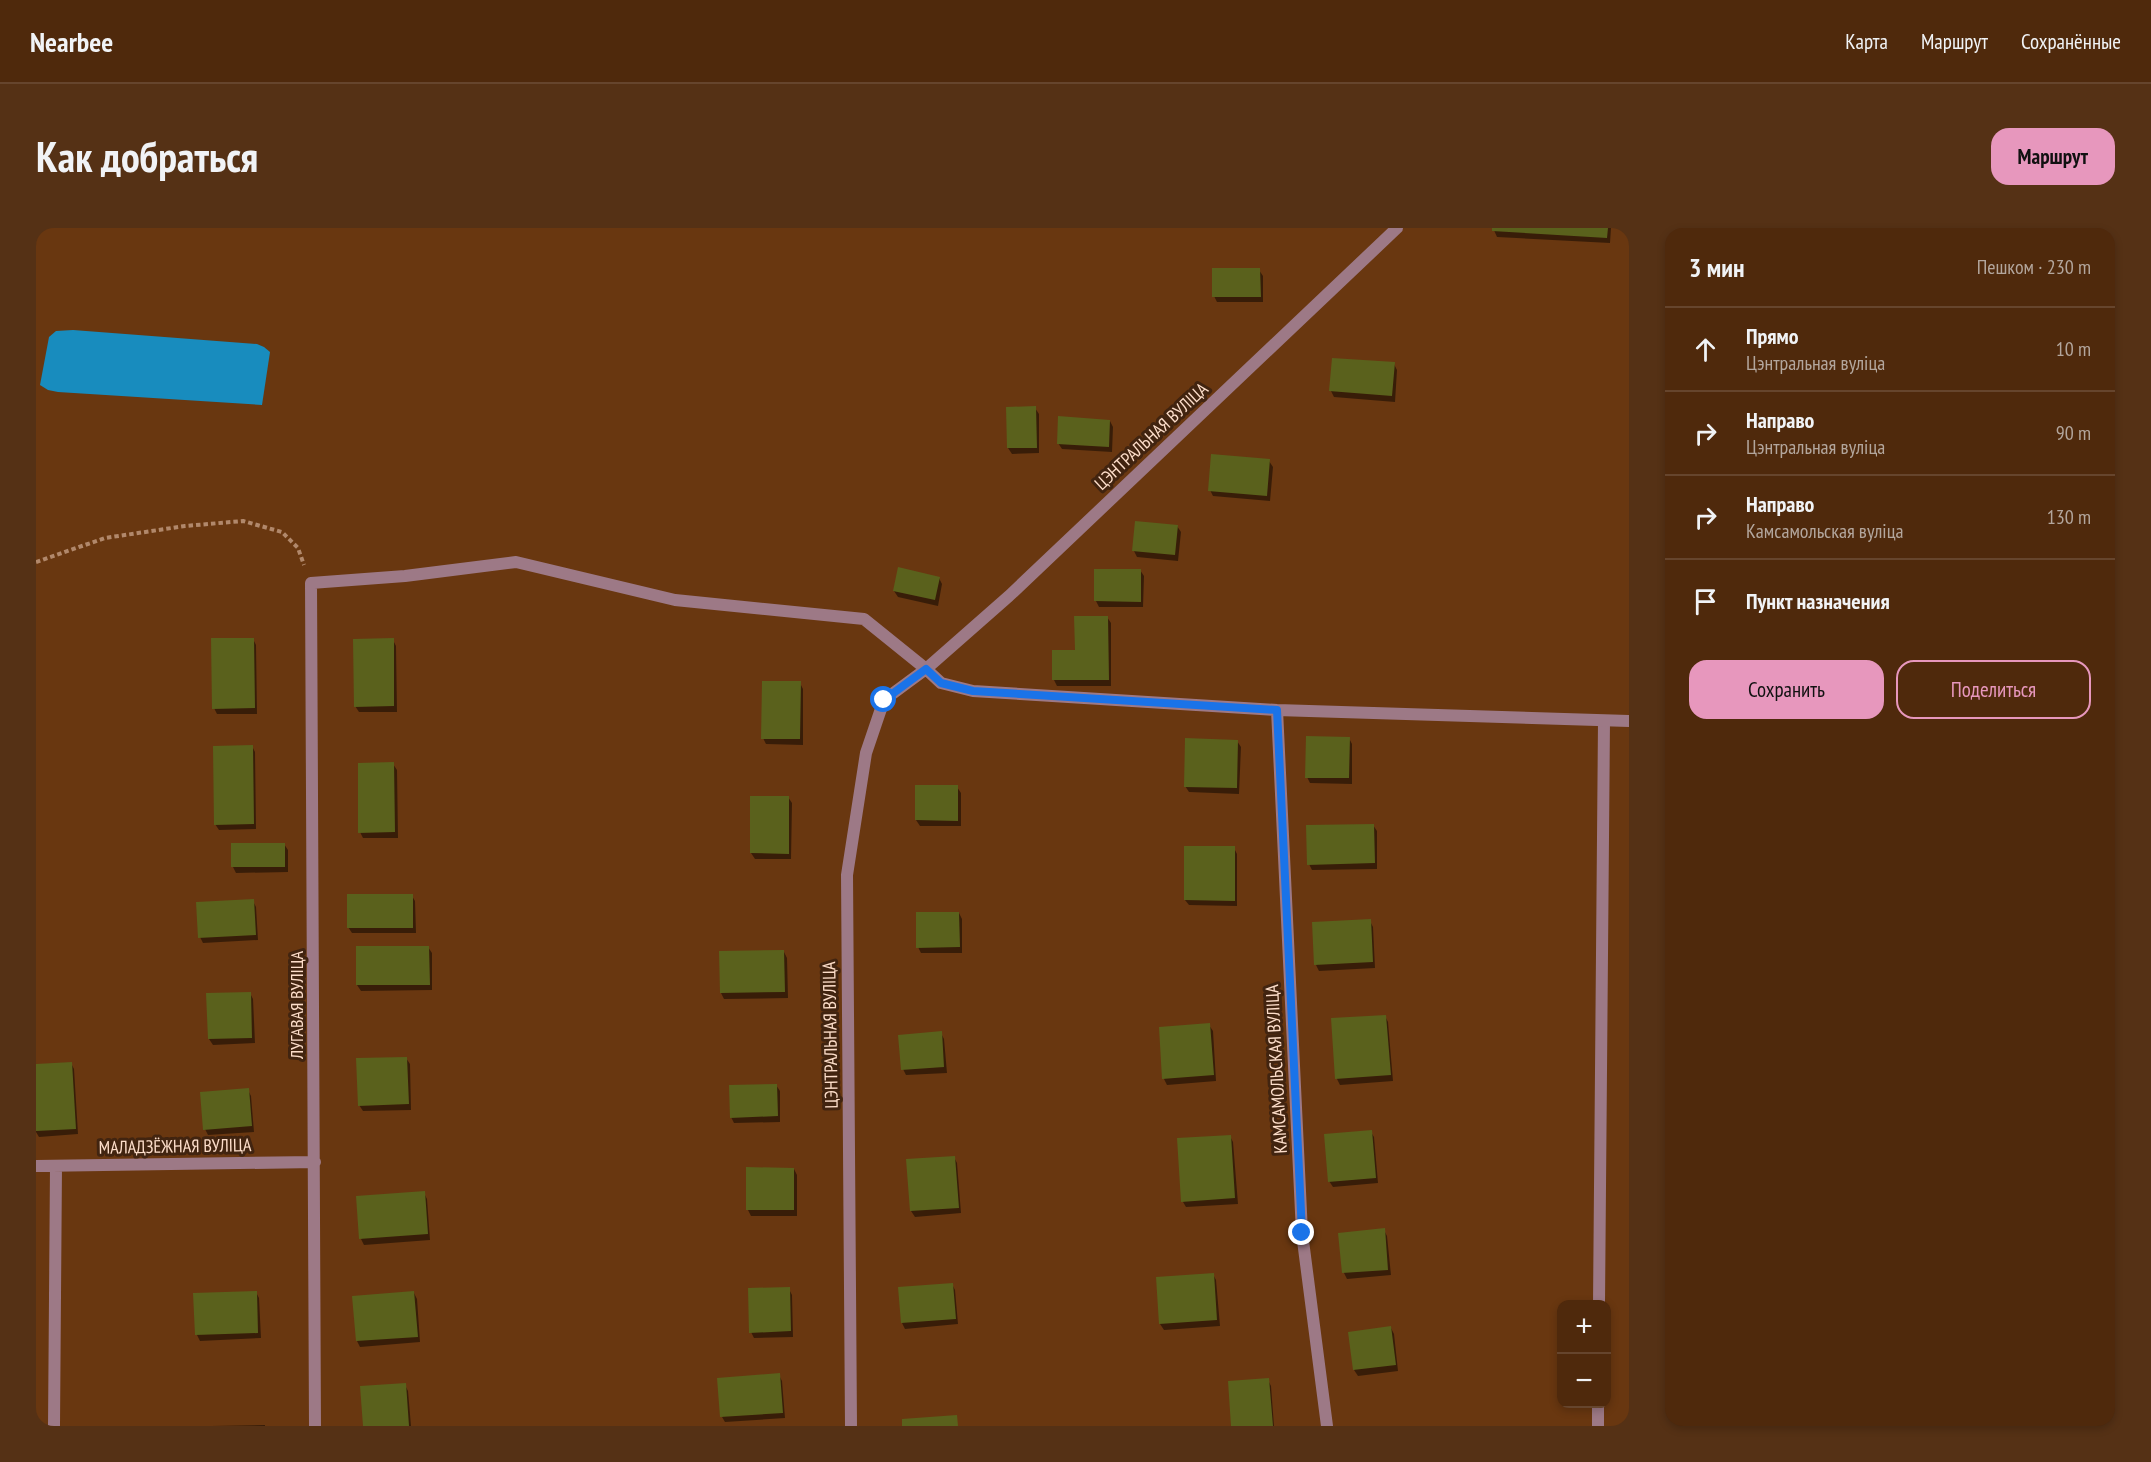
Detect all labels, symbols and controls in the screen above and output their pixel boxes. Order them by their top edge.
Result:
text: Nearbee [30,23,113,60]
text: Карта [1845,28,1888,55]
text: Маршрут [1921,28,1988,55]
text: Сохранённые [2021,28,2121,55]
button: Маршрут [1991,128,2115,185]
text: Как добраться [36,129,258,184]
text: 3 мин [1689,251,1744,284]
text: Пешком · 230 m [1977,254,2091,280]
text: Прямо [1746,322,1799,350]
icon: ahead [1689,333,1722,366]
text: 10 m [2056,336,2091,362]
text: Цэнтральная вуліца [1746,350,1885,376]
street label: ЦЭНТРАЛЬНАЯ ВУЛІЦА [1089,377,1213,495]
text: Направо [1746,406,1814,434]
icon: right [1689,417,1722,450]
text: 90 m [2056,420,2091,446]
text: Цэнтральная вуліца [1746,434,1885,460]
text: Направо [1746,490,1814,518]
icon: right [1689,501,1722,534]
text: 130 m [2047,504,2091,530]
text: Камсамольская вуліца [1746,518,1904,544]
icon: arrive [1689,585,1722,618]
text: Пункт назначения [1746,587,1890,615]
button: Сохранить [1689,660,1884,719]
button: Поделиться [1896,660,2091,719]
route start [870,686,896,712]
street label: ЛУГАВАЯ ВУЛІЦА [285,950,308,1060]
street label: ЦЭНТРАЛЬНАЯ ВУЛІЦА [817,961,843,1109]
street label: КАМСАМОЛЬСКАЯ ВУЛІЦА [1260,983,1292,1154]
street label: МАЛАДЗЁЖНАЯ ВУЛІЦА [98,1133,252,1159]
route end [1288,1219,1314,1245]
map controls [1557,1300,1611,1408]
button: + [1557,1300,1611,1354]
button: − [1557,1354,1611,1408]

